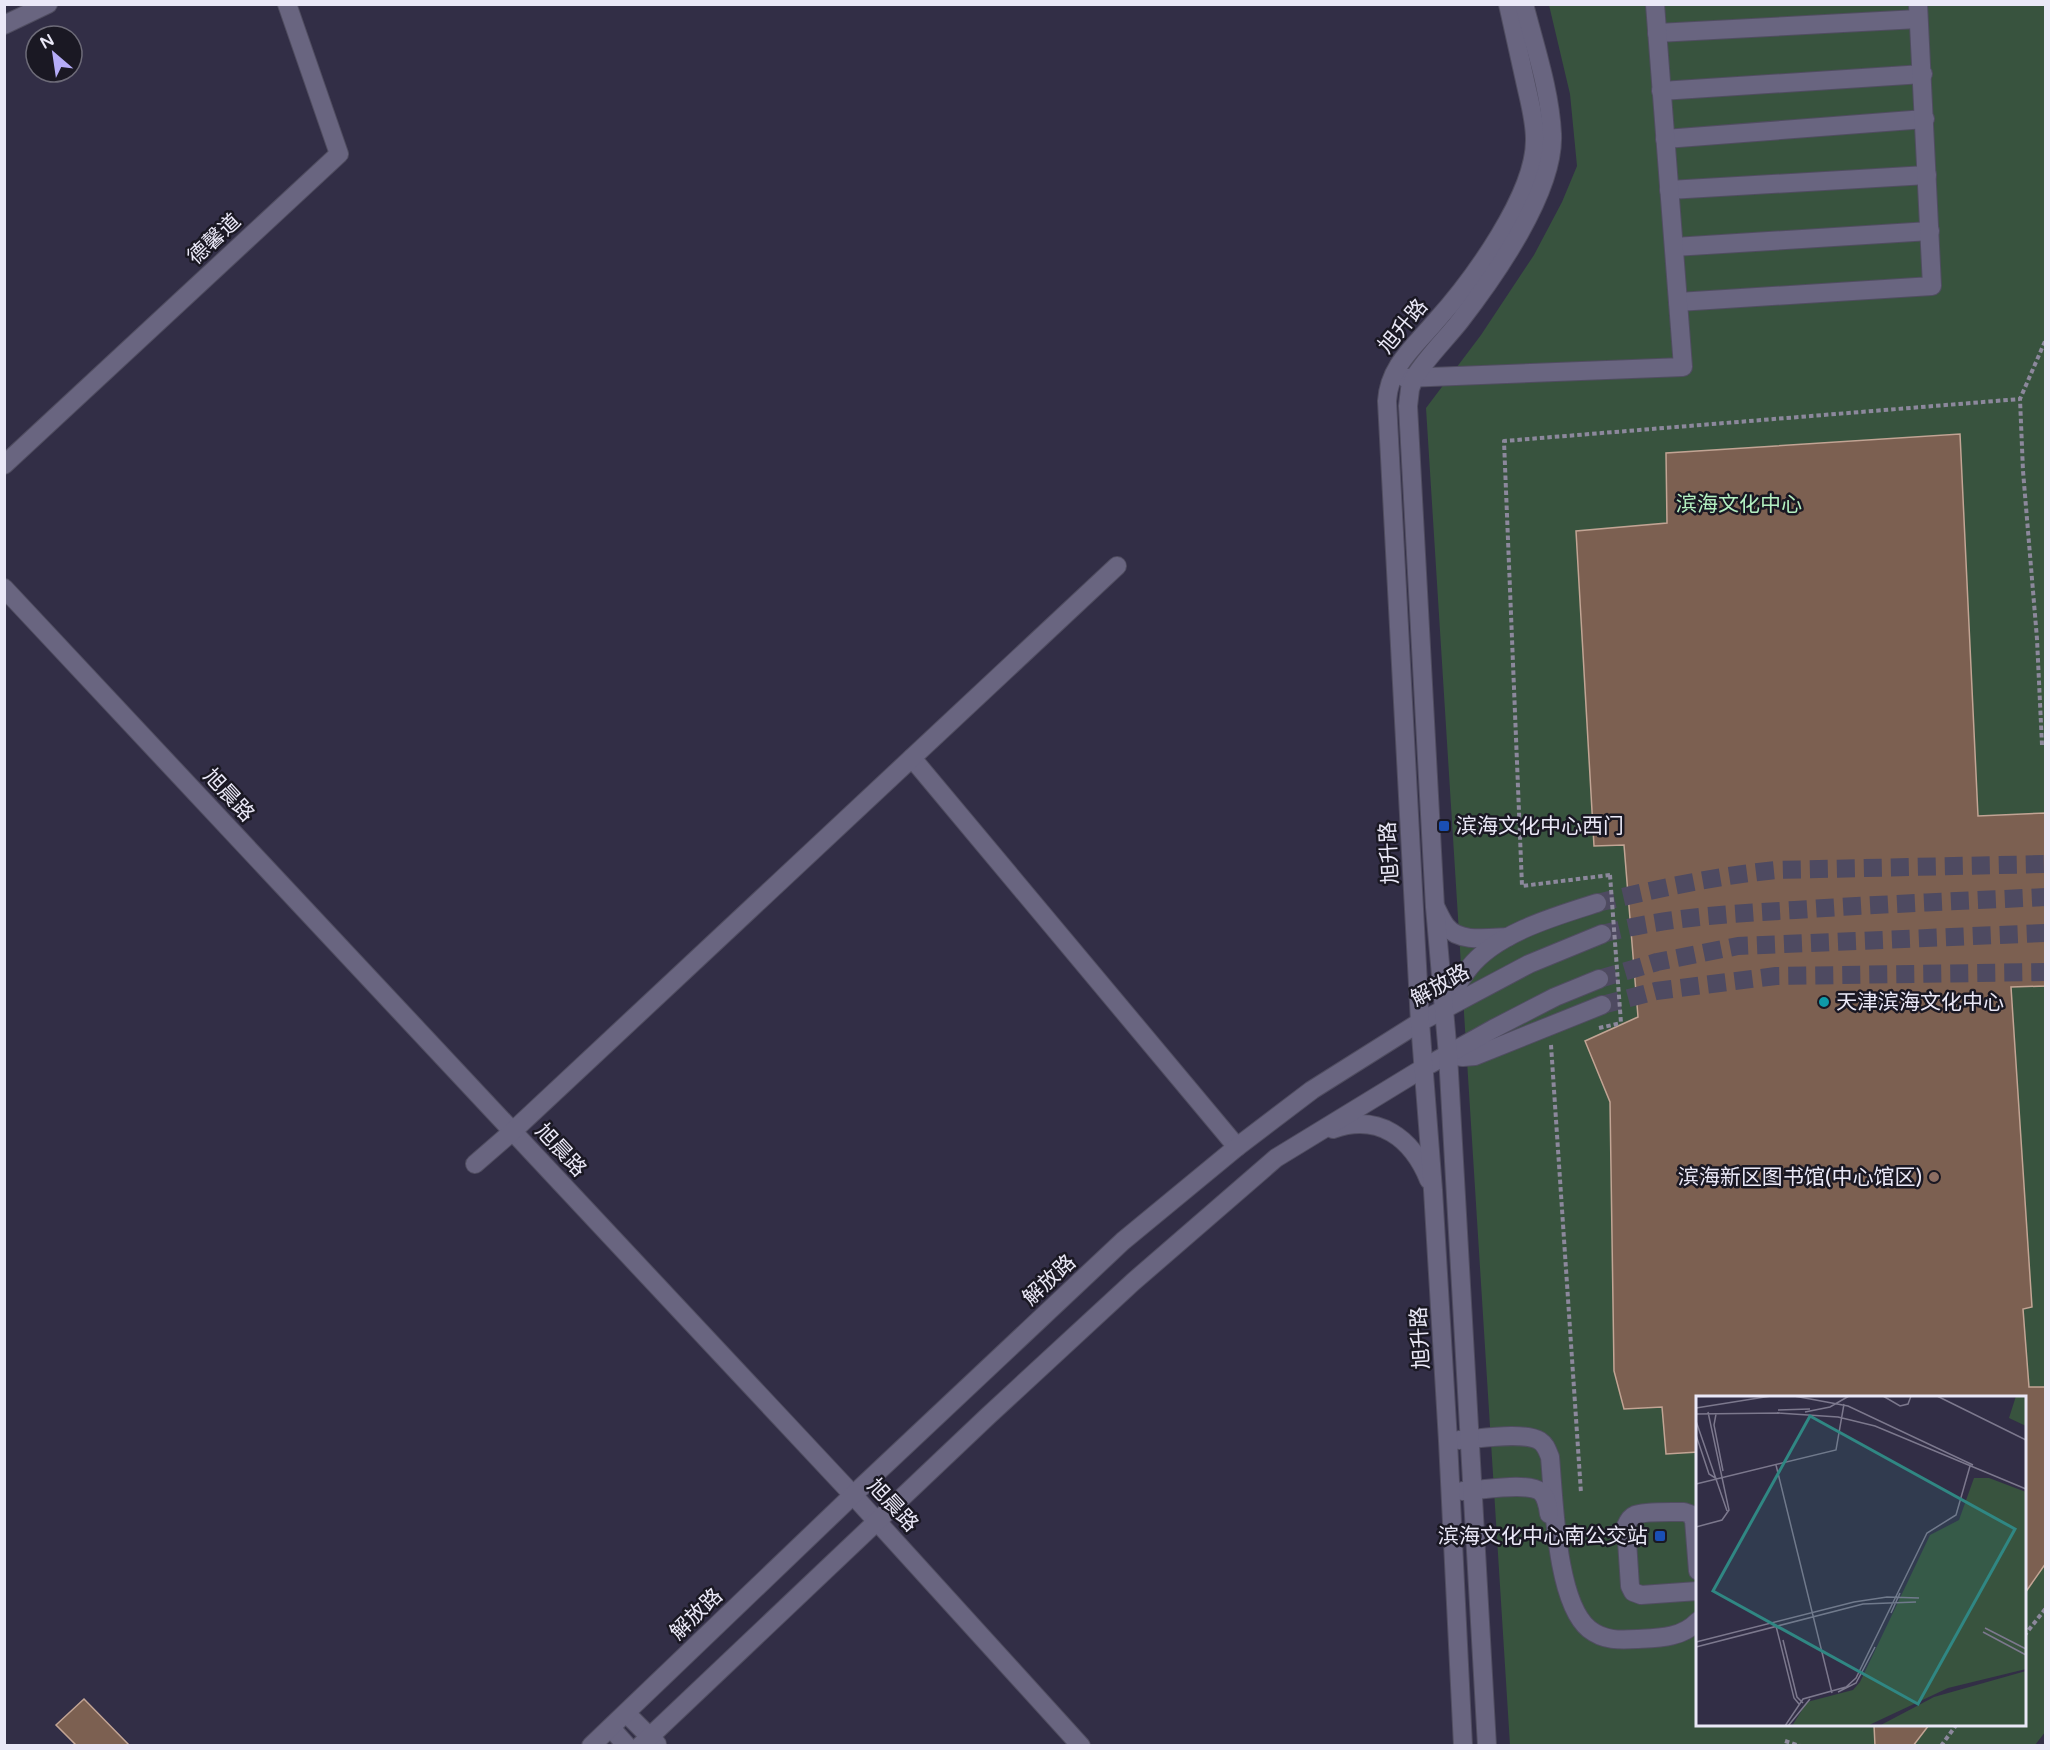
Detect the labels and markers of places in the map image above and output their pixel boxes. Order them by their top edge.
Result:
place label: 滨海文化中心西门 [1456,814,1624,839]
marker: 滨海文化中心西门 [1437,819,1451,833]
place label: 天津滨海文化中心 [1836,990,2004,1015]
marker: 天津滨海文化中心 [1817,995,1831,1009]
place label: 滨海新区图书馆(中心馆区) [1678,1165,1922,1190]
marker: 滨海新区图书馆(中心馆区) [1927,1170,1941,1184]
place label: 滨海文化中心南公交站 [1438,1524,1648,1549]
marker: 滨海文化中心南公交站 [1653,1529,1667,1543]

